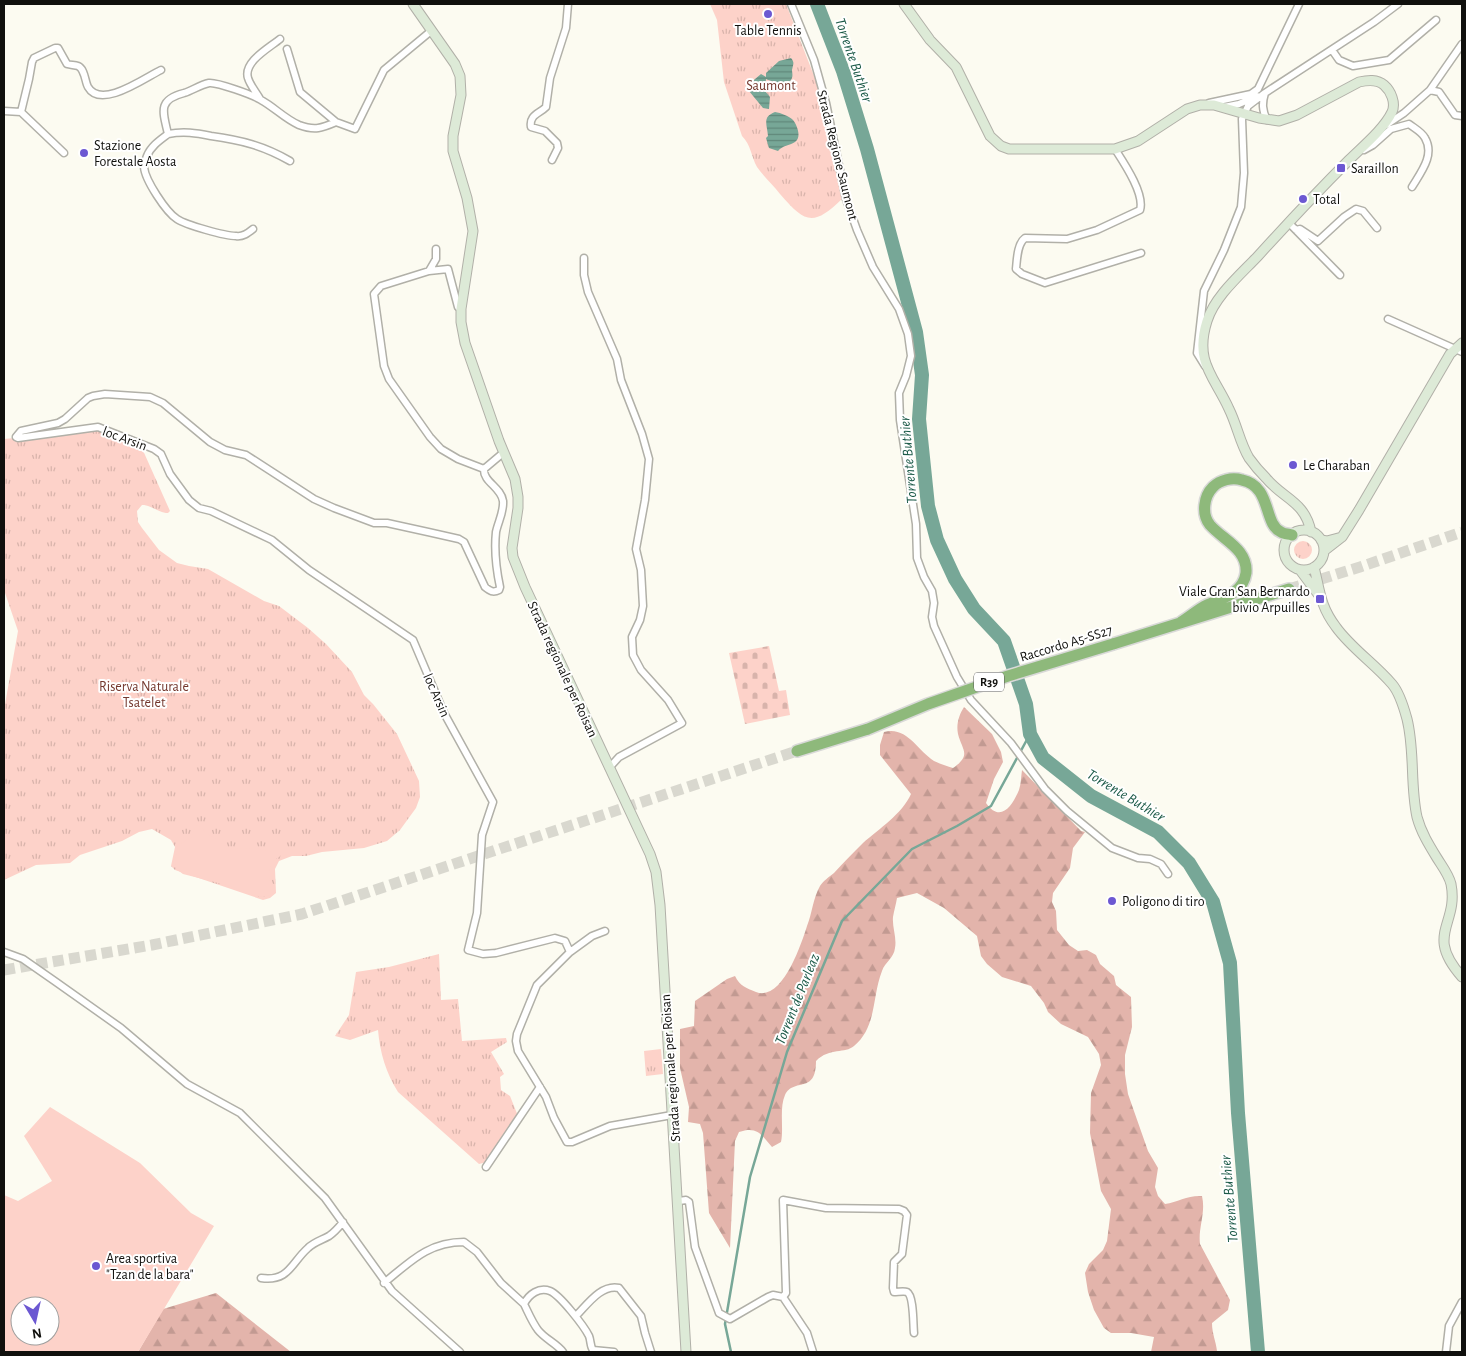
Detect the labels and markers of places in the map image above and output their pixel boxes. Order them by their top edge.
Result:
marker: Table Tennis [762,8,774,20]
place label: Table Tennis [734,24,802,38]
place label: Stazione Forestale Aosta [94,139,177,169]
marker: Stazione Forestale Aosta [78,147,90,159]
marker: Saraillon [1335,162,1347,174]
place label: Saraillon [1351,162,1399,176]
marker: Total [1297,193,1309,205]
place label: Total [1313,193,1340,207]
marker: Le Charaban [1287,459,1299,471]
place label: Le Charaban [1303,459,1370,473]
place label: Viale Gran San Bernardo bivio Arpuilles [1179,585,1310,615]
marker: Viale Gran San Bernardo bivio Arpuilles [1314,593,1326,605]
marker: Poligono di tiro [1106,895,1118,907]
place label: Poligono di tiro [1122,895,1205,909]
place label: Area sportiva "Tzan de la bara" [106,1252,194,1282]
marker: Area sportiva "Tzan de la bara" [90,1260,102,1272]

